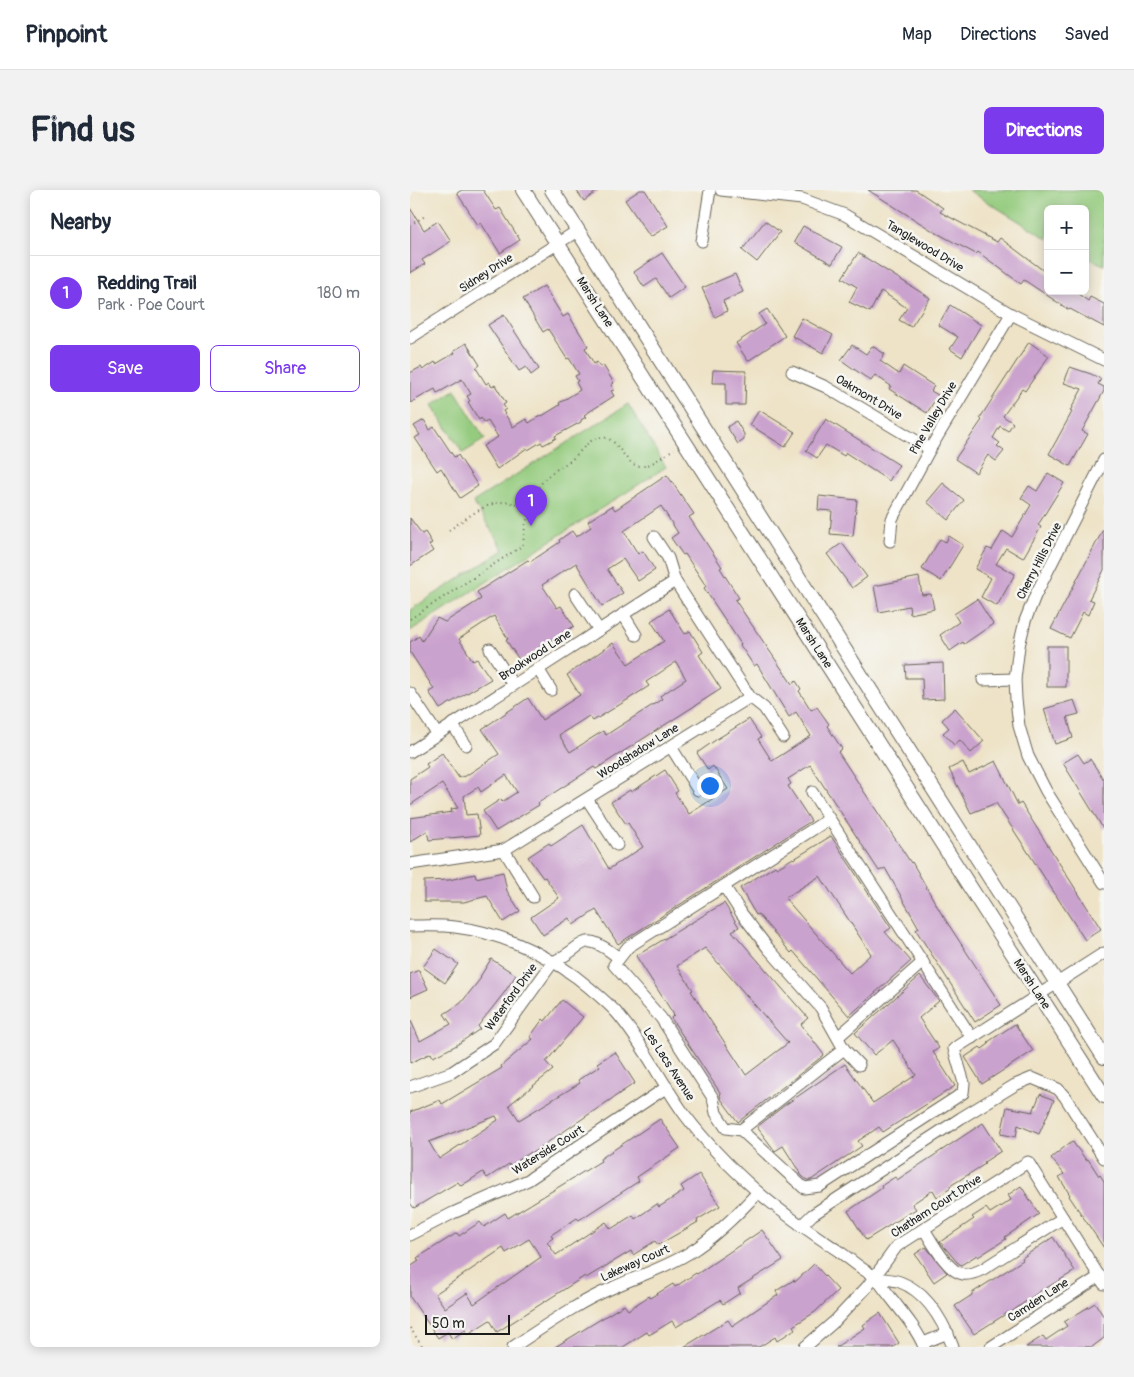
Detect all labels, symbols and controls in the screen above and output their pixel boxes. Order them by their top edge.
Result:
text: Pinpoint [25,20,107,49]
text: Map [902,23,932,46]
text: Directions [960,23,1036,46]
text: Saved [1064,23,1109,46]
button: Directions [984,107,1104,154]
text: Find us [30,108,135,152]
map controls [1044,205,1089,295]
button: + [1044,205,1089,250]
text: Nearby [50,209,111,236]
street label: Tanglewood Drive [883,217,966,276]
street label: Sidney Drive [457,250,516,296]
button: − [1044,250,1089,295]
text: Redding Trail [97,271,197,295]
street label: Marsh Lane [573,274,616,330]
text: 1 [63,283,69,303]
text: 180 m [317,283,360,303]
text: Park · Poe Court [97,295,205,315]
button: Save [50,345,200,392]
button: Share [210,345,360,392]
street label: Oakmont Drive [833,372,905,423]
street label: Pine Valley Drive [907,379,960,457]
pin: 1 [515,485,547,526]
street label: Cherry Hills Drive [1014,520,1065,602]
street label: Marsh Lane [792,615,835,671]
street label: Brookwood Lane [496,627,574,684]
street label: Woodshadow Lane [595,720,682,782]
your location [697,773,723,799]
street label: Marsh Lane [1010,956,1053,1012]
street label: Waterford Drive [482,961,541,1034]
street label: Les Lacs Avenue [639,1025,698,1104]
street label: Waterside Court [510,1122,587,1178]
street label: Chatham Court Drive [888,1172,984,1241]
street label: Lakeway Court [598,1242,672,1285]
street label: Camden Lane [1005,1275,1072,1326]
scale bar [425,1312,510,1335]
text: 50 m [432,1315,465,1332]

